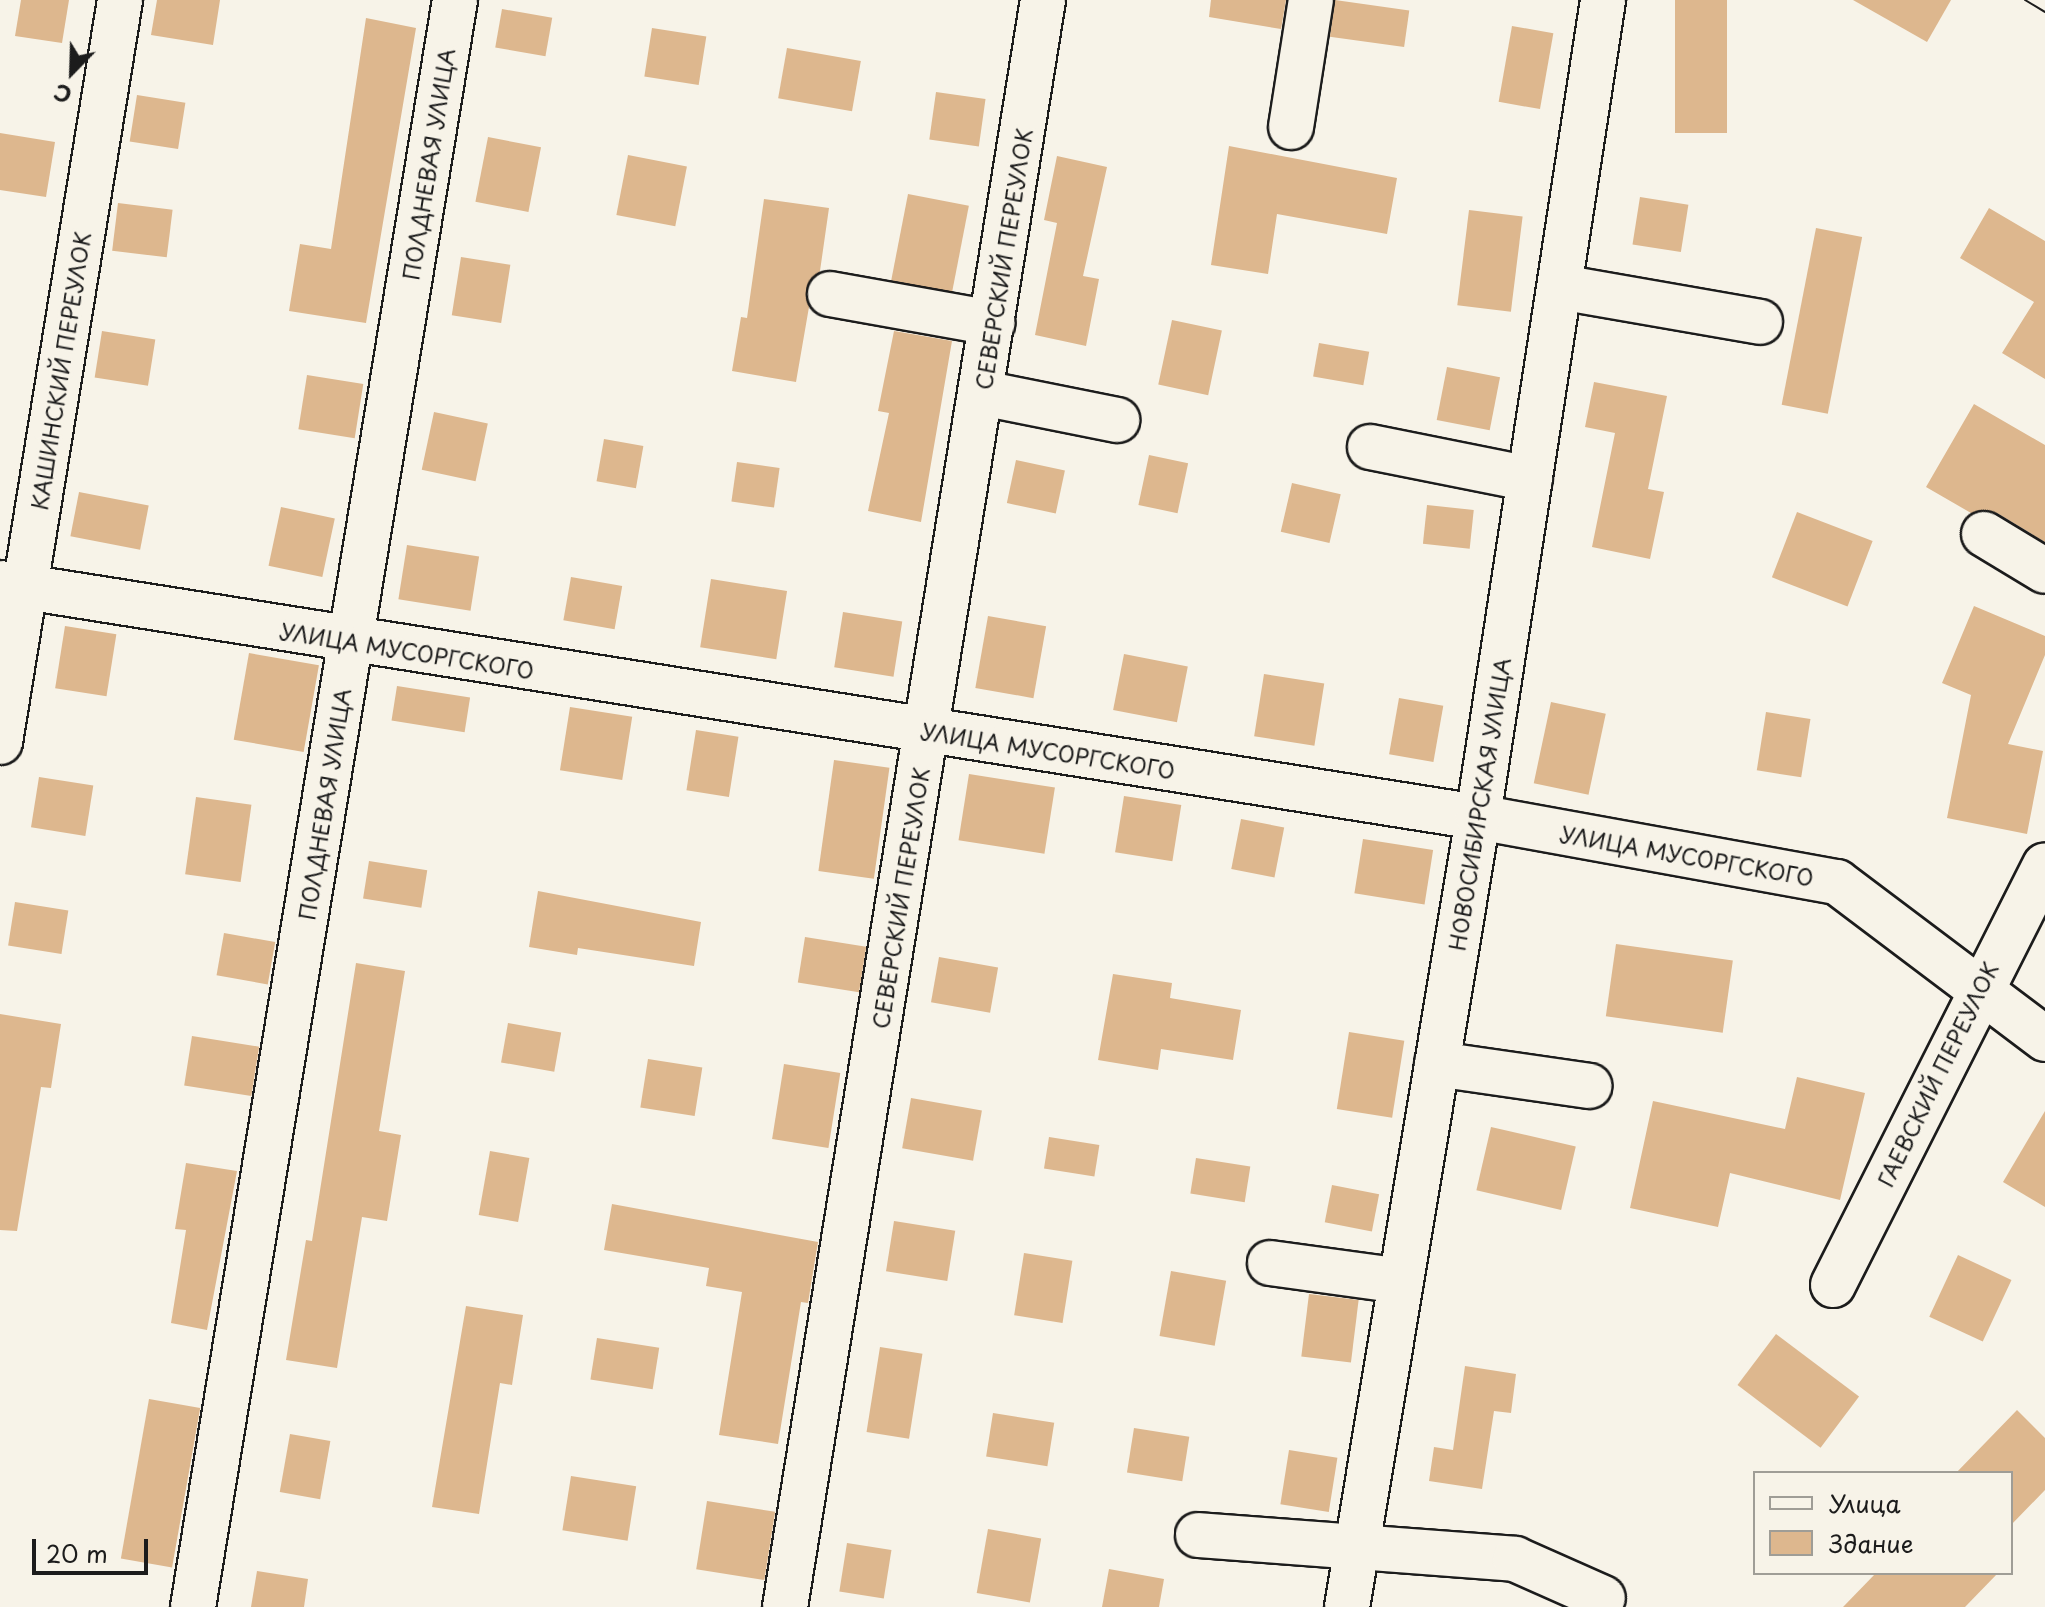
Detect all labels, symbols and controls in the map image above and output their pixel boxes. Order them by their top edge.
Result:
north arrow [32,32,112,112]
street label: ПОЛДНЕВАЯ УЛИЦА [397,47,459,281]
text: С [48,76,76,113]
street label: СЕВЕРСКИЙ ПЕРЕУЛОК [969,126,1037,392]
street label: КАШИНСКИЙ ПЕРЕУЛОК [25,230,95,512]
street label: УЛИЦА МУСОРГСКОГО [277,617,537,683]
street label: НОВОСИБИРСКАЯ УЛИЦА [1443,656,1515,952]
street label: ПОЛДНЕВАЯ УЛИЦА [293,687,355,921]
street label: УЛИЦА МУСОРГСКОГО [918,717,1178,783]
street label: СЕВЕРСКИЙ ПЕРЕУЛОК [866,765,934,1031]
street label: УЛИЦА МУСОРГСКОГО [1557,820,1817,890]
street label: ГАЕВСКИЙ ПЕРЕУЛОК [1871,957,2003,1191]
legend [1753,1471,2013,1575]
text: Улица [1829,1485,1901,1521]
scale bar [36,1523,152,1573]
text: Здание [1829,1525,1914,1561]
text: 20 m [46,1535,108,1571]

